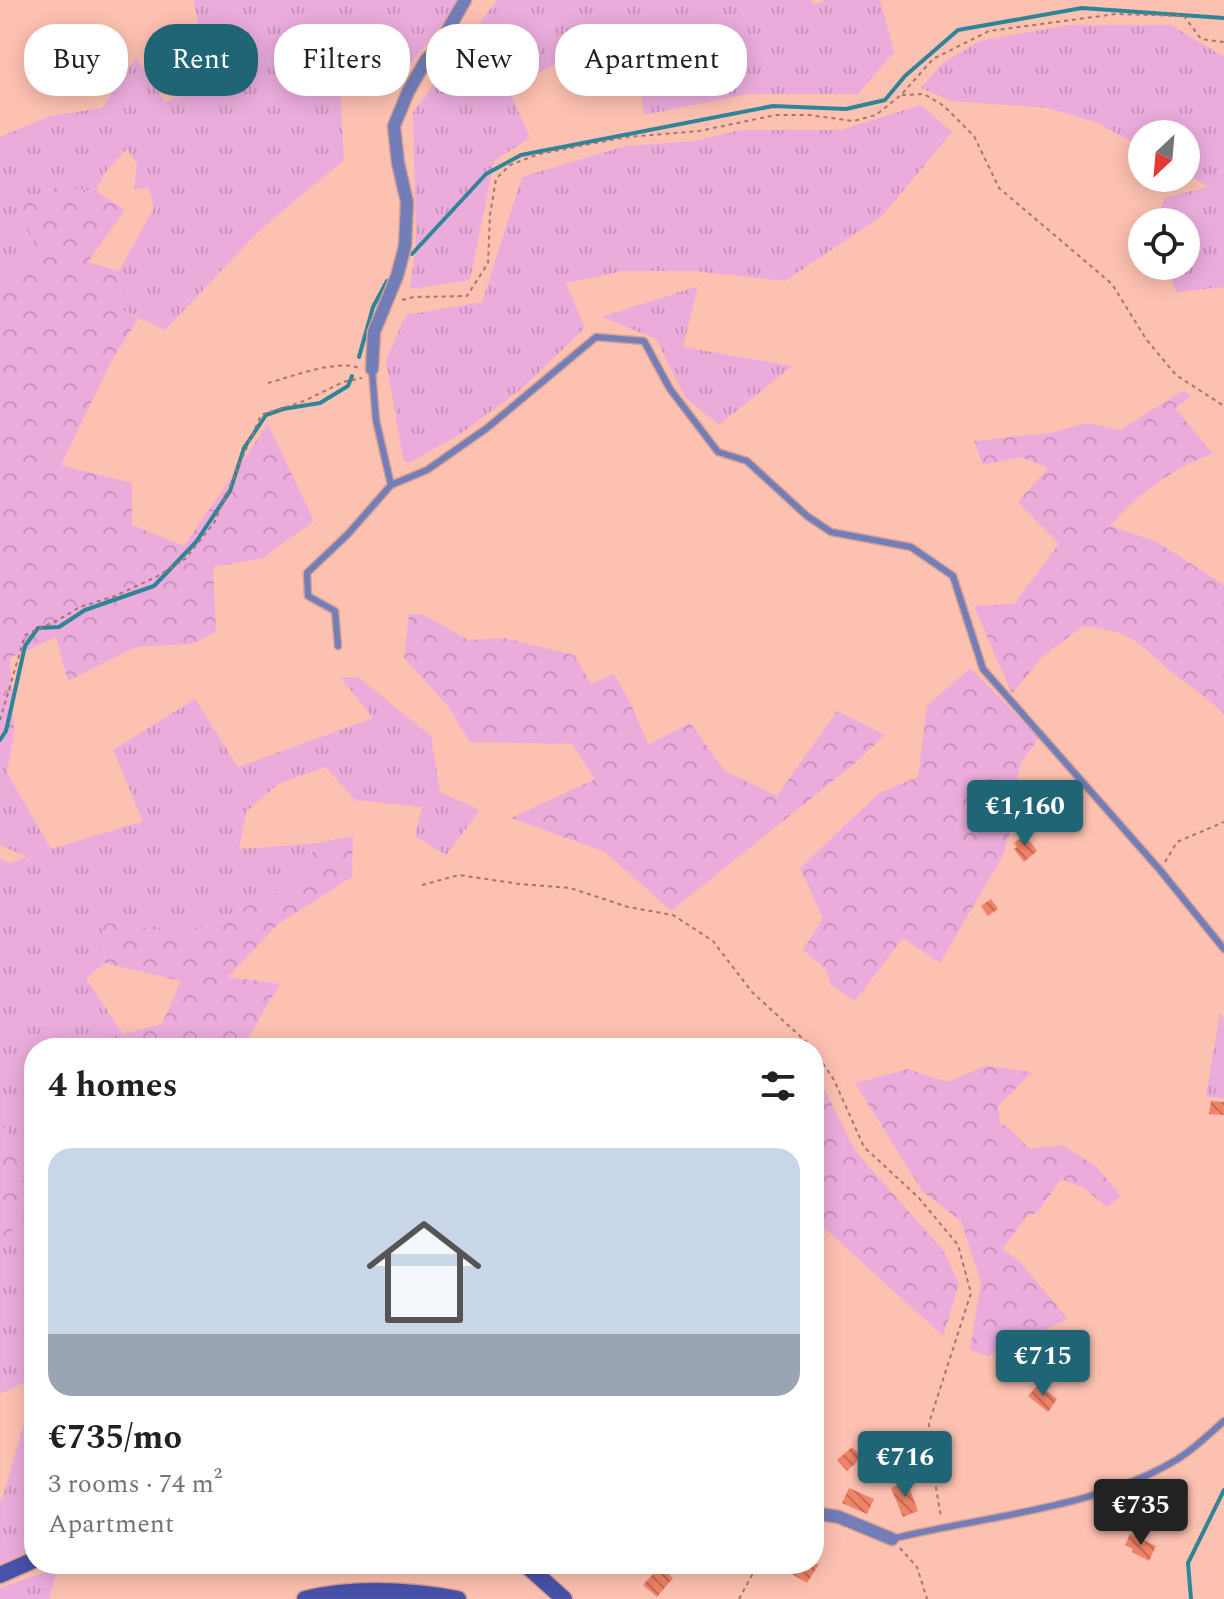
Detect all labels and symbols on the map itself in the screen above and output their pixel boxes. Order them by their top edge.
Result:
north arrow [1128,120,1200,192]
pin: €1,160 [960,780,1090,848]
pin: €715 [996,1330,1090,1398]
pin: €716 [858,1431,952,1499]
pin: €735 [1094,1479,1188,1547]

